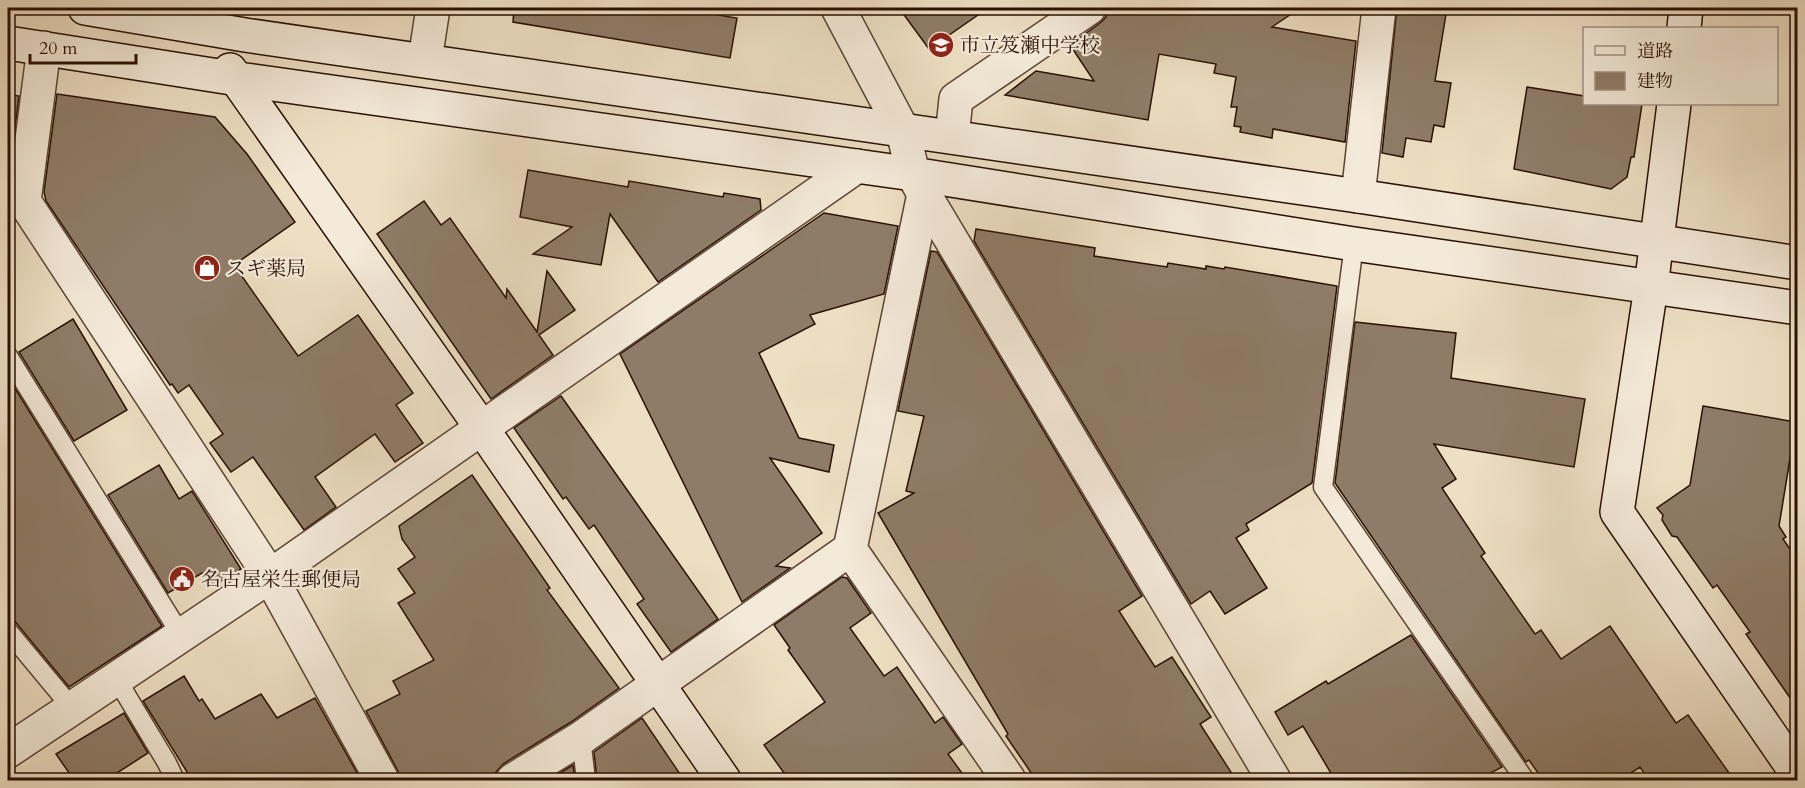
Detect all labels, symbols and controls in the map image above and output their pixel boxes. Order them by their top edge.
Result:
scale bar [30,27,136,65]
legend [1583,27,1778,105]
school or university icon: 市立笈瀬中学校 [926,30,956,60]
place label: 市立笈瀬中学校 [960,32,1100,59]
text: 20 m [39,36,78,61]
text: 道路 [1637,39,1673,64]
text: 建物 [1637,69,1673,94]
shop icon: スギ薬局 [192,253,222,283]
place label: スギ薬局 [226,255,306,282]
public building icon: 名古屋栄生郵便局 [167,564,197,594]
place label: 名古屋栄生郵便局 [201,566,361,593]

